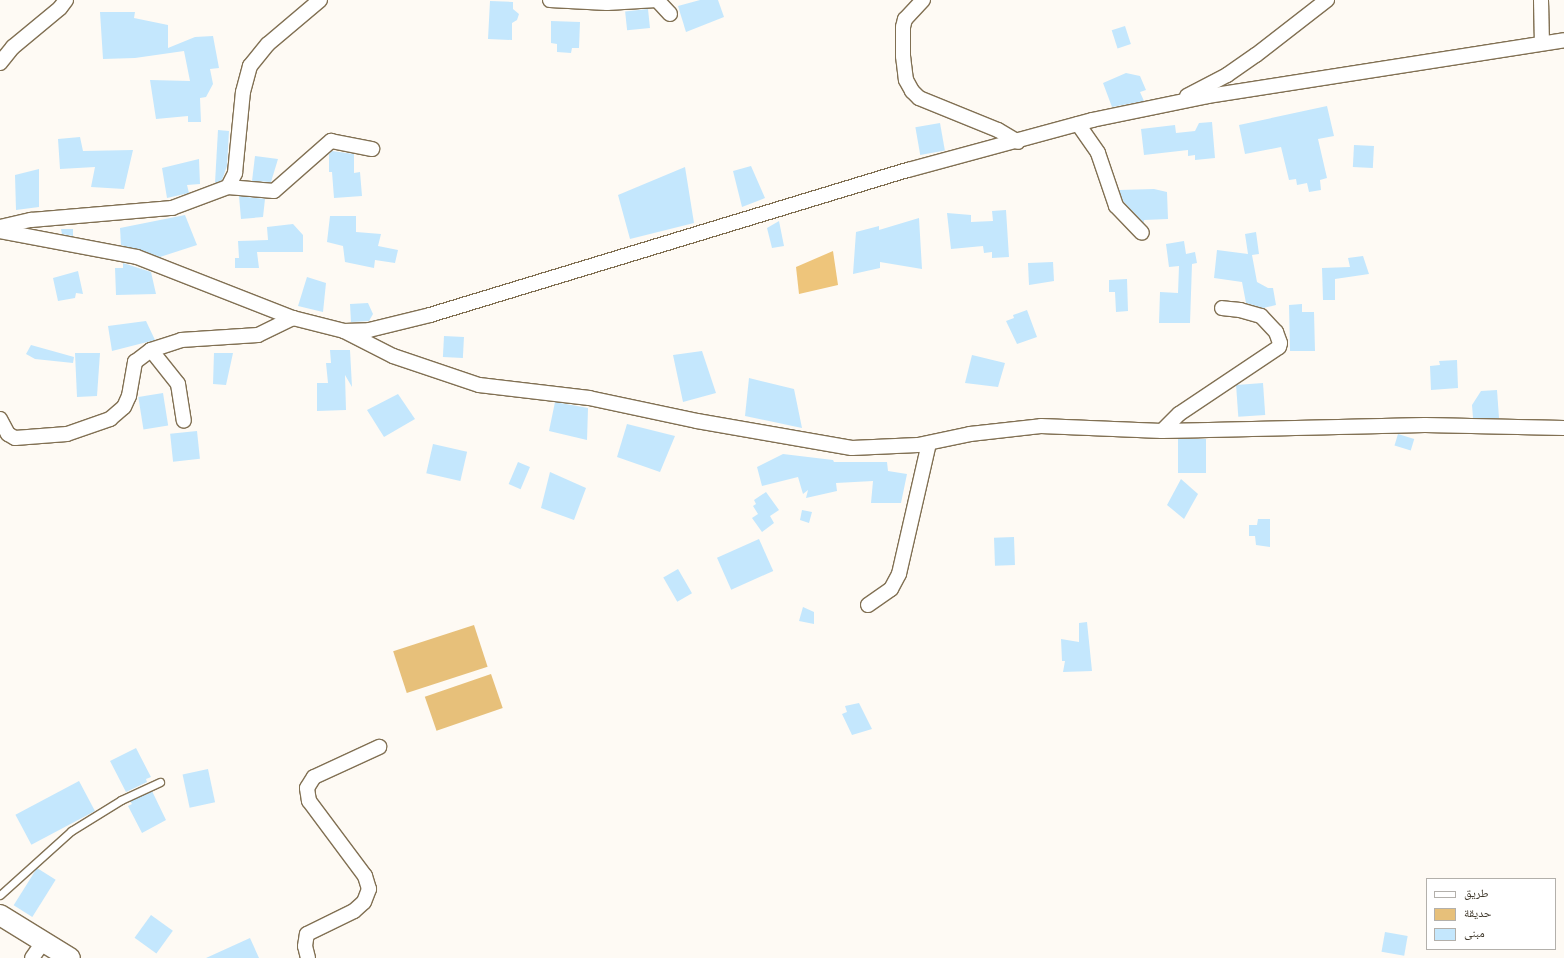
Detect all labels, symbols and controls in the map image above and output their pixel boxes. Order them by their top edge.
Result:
legend [1426,878,1556,950]
text: طريق [1464,884,1489,901]
text: حديقة [1464,904,1492,921]
text: مبنى [1464,924,1485,941]

